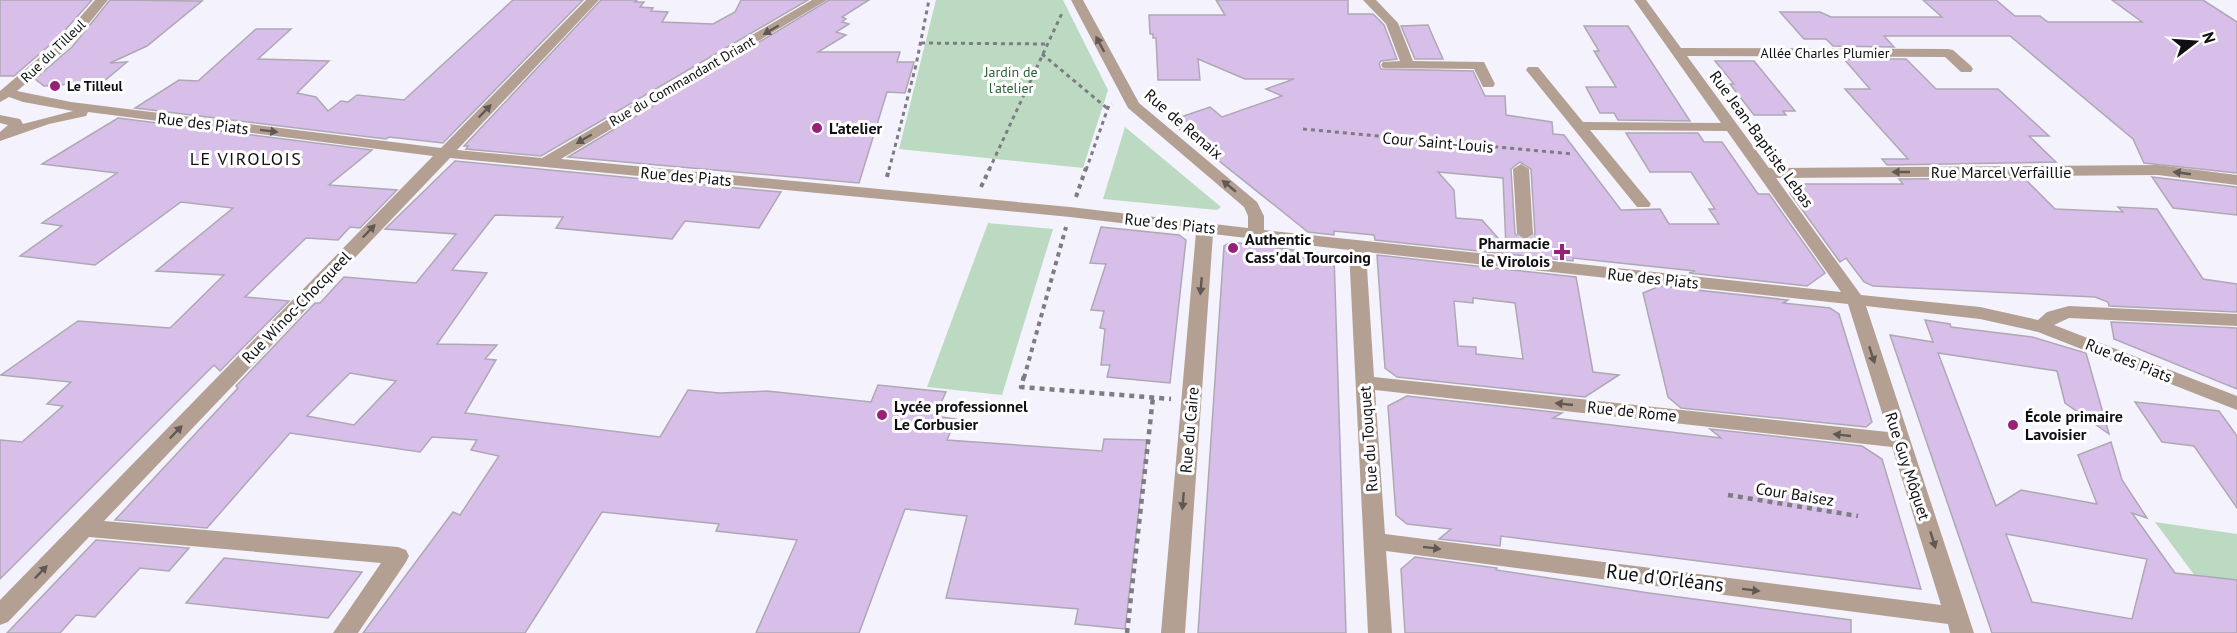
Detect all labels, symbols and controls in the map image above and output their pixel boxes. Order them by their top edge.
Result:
north arrow [2165,12,2225,72]
street label: Rue du Tilleul [17,16,89,86]
one-way arrow [762,24,779,34]
text: N [2198,30,2220,46]
street label: Rue du Commandant Driant [606,32,758,130]
one-way arrow [1095,36,1104,53]
street label: Allée Charles Plumier [1761,44,1890,62]
park label: Jardin de l'atelier [983,63,1038,97]
street label: Rue Jean-Baptiste Lebas [1706,67,1819,212]
place label: Le Tilleul [67,77,123,95]
marker: Le Tilleul [48,79,62,93]
street label: Rue de Renaix [1141,84,1227,164]
one-way arrow [478,104,492,119]
street label: Rue des Piats [156,108,250,139]
place label: L'atelier [829,118,883,138]
marker: L'atelier [810,121,824,135]
one-way arrow [260,127,279,136]
street label: Cour Saint-Louis [1382,127,1495,157]
one-way arrow [575,134,592,144]
district label: LE VIROLOIS [190,147,302,170]
street label: Rue des Piats [640,162,733,190]
street label: Rue Marcel Verfaillie [1931,162,2071,182]
one-way arrow [1892,167,1911,177]
one-way arrow [2173,168,2192,177]
one-way arrow [1222,180,1237,193]
street label: Rue des Piats [1123,208,1217,238]
one-way arrow [362,225,376,239]
place label: Authentic Cass'dal Tourcoing [1245,229,1371,267]
place label: Pharmacie le Virolois [1478,233,1550,271]
marker: Authentic Cass'dal Tourcoing [1226,241,1240,255]
marker: Pharmacie le Virolois [1555,245,1569,259]
street label: Rue Winoc-Chocqueel [237,246,355,367]
street label: Rue des Piats [1606,263,1700,293]
one-way arrow [1196,276,1206,295]
street label: Rue des Piats [2083,334,2175,386]
one-way arrow [1868,346,1878,364]
street label: Rue du Touquet [1354,385,1382,493]
street label: Rue du Caire [1175,386,1203,474]
place label: Lycée professionnel Le Corbusier [894,396,1028,434]
street label: Rue de Rome [1586,396,1678,426]
one-way arrow [1555,399,1574,409]
place label: École primaire Lavoisier [2025,406,2123,444]
marker: Lycée professionnel Le Corbusier [875,408,889,422]
street label: Rue Guy Môquet [1881,410,1935,523]
marker: École primaire Lavoisier [2006,418,2020,432]
one-way arrow [169,425,182,440]
one-way arrow [1832,430,1851,439]
street label: Cour Baisez [1754,478,1836,510]
one-way arrow [1179,491,1188,510]
one-way arrow [1929,531,1938,549]
one-way arrow [1423,543,1442,553]
street label: Rue d'Orléans [1605,558,1725,598]
one-way arrow [33,566,47,580]
one-way arrow [1741,585,1760,594]

